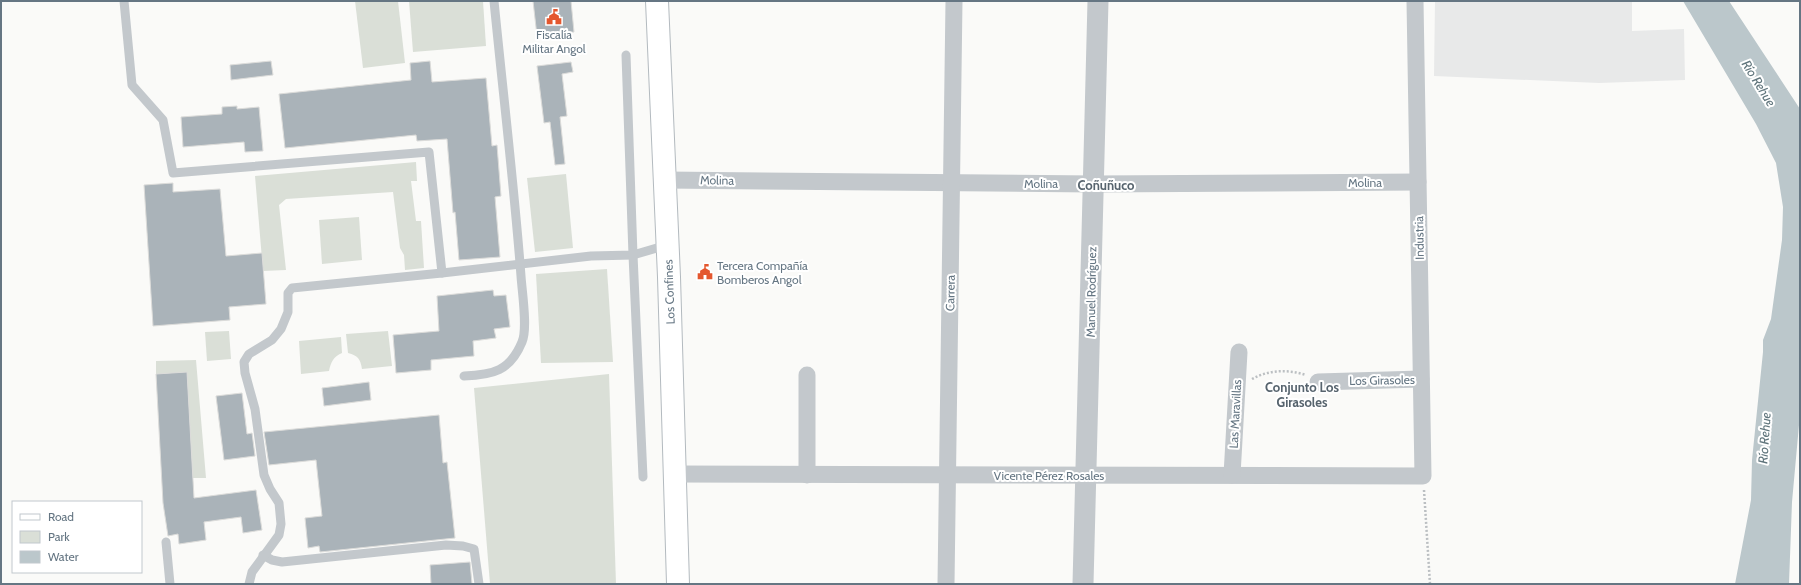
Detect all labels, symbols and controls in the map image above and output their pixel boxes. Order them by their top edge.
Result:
public building icon: Fiscalía Militar Angol [545,8,563,26]
place label: Fiscalía Militar Angol [522,27,586,56]
water label: Río Rehue [1739,57,1779,109]
street label: Molina [700,172,734,188]
street label: Molina [1348,175,1382,190]
street label: Molina [1024,176,1058,191]
district label: Coñuñuco [1077,177,1135,193]
street label: Industria [1411,216,1427,260]
street label: Manuel Rodríguez [1083,246,1099,338]
place label: Tercera Compañía Bomberos Angol [717,258,808,287]
street label: Los Confines [660,259,678,325]
public building icon: Tercera Compañía Bomberos Angol [696,263,714,281]
street label: Carrera [942,275,958,311]
street label: Los Girasoles [1349,372,1415,388]
street label: Las Maravillas [1226,379,1244,449]
district label: Conjunto Los Girasoles [1265,379,1339,410]
water label: Río Rehue [1754,412,1774,464]
street label: Vicente Pérez Rosales [994,468,1104,483]
legend [12,501,142,573]
text: Road [48,509,74,524]
text: Park [48,529,70,544]
text: Water [48,549,79,564]

